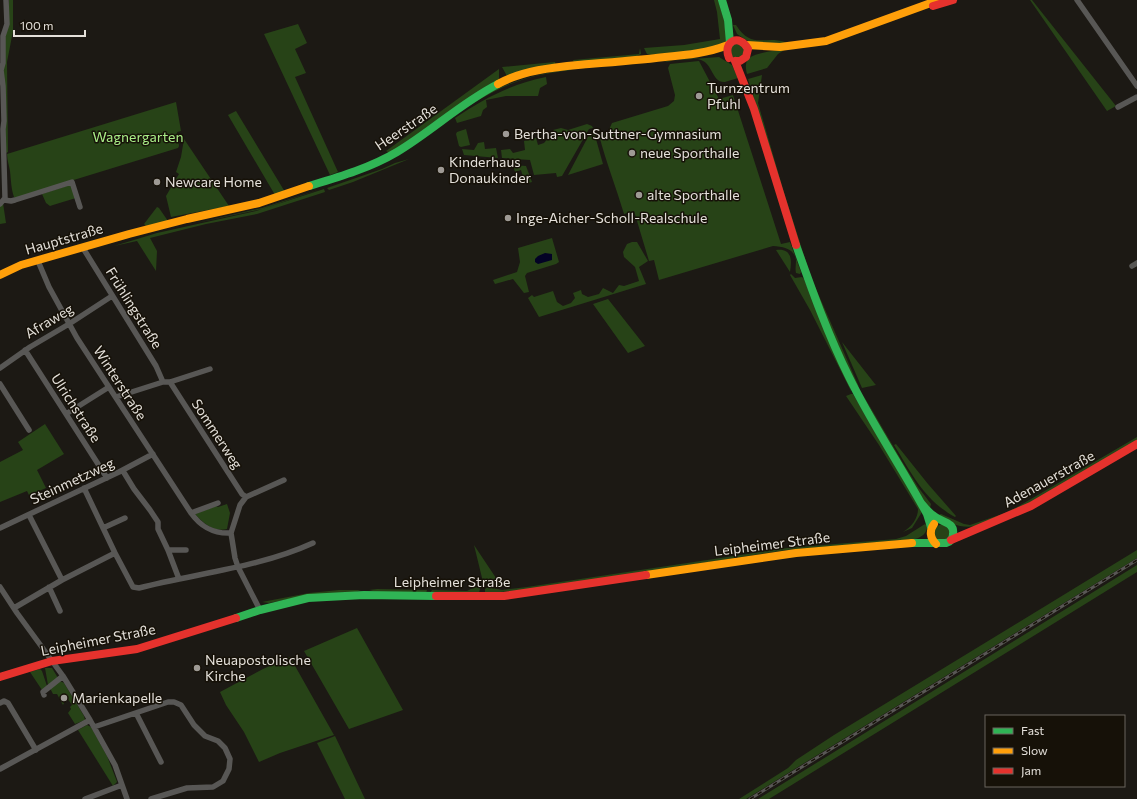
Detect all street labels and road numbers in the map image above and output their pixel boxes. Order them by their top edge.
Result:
street label: Heerstraße [371,100,440,154]
street label: Hauptstraße [23,219,105,258]
street label: Frühlingstraße [103,264,166,352]
street label: Afraweg [21,299,76,342]
street label: Winterstraße [90,342,151,423]
street label: Ulrichstraße [48,370,105,445]
street label: Sommerweg [189,396,247,472]
street label: Adenauerstraße [1000,447,1097,511]
street label: Steinmetzweg [27,453,117,507]
street label: Leipheimer Straße [713,528,831,559]
street label: Leipheimer Straße [394,573,510,590]
street label: Leipheimer Straße [39,620,157,659]

